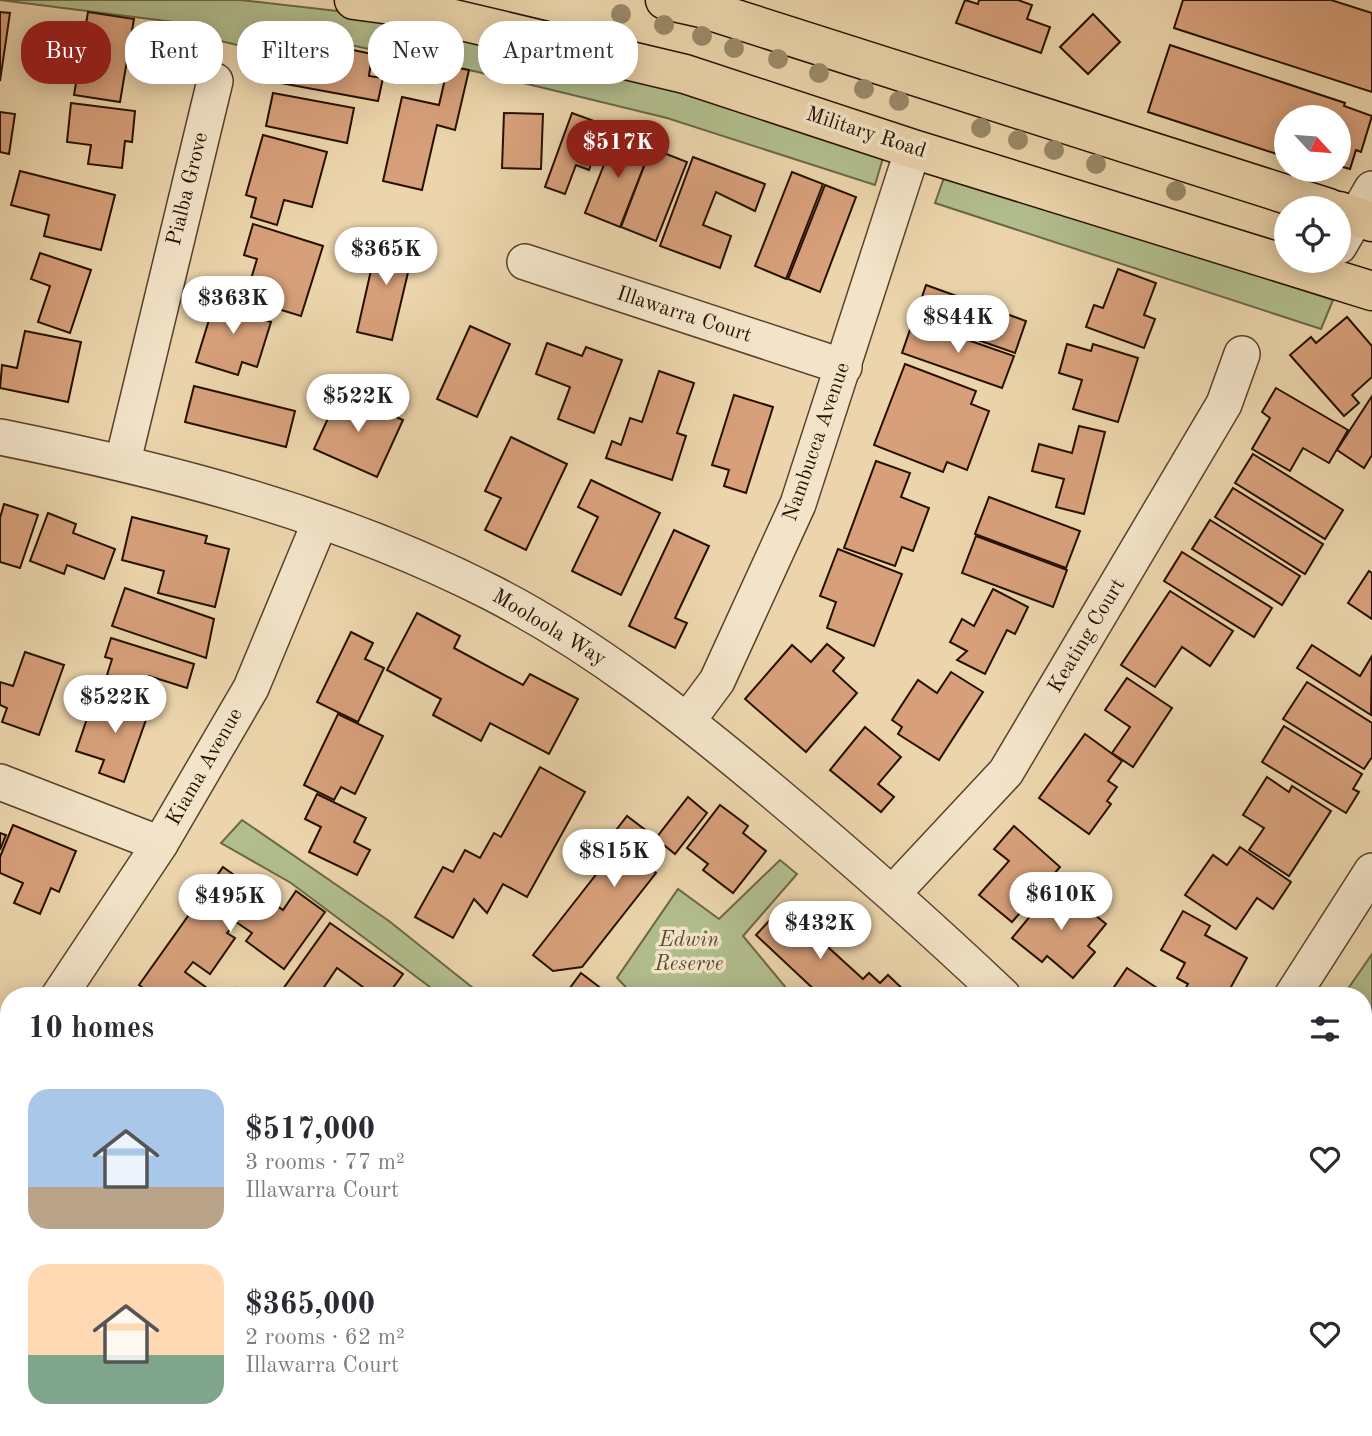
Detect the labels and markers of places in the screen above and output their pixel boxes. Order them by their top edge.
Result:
pin: $517K [569,120,667,180]
pin: $365K [337,228,435,287]
pin: $363K [184,276,282,336]
pin: $844K [909,296,1007,355]
pin: $522K [309,374,407,434]
pin: $522K [66,676,164,735]
pin: $815K [565,830,663,889]
pin: $610K [1012,872,1110,932]
pin: $495K [181,874,279,934]
pin: $432K [771,902,869,961]

